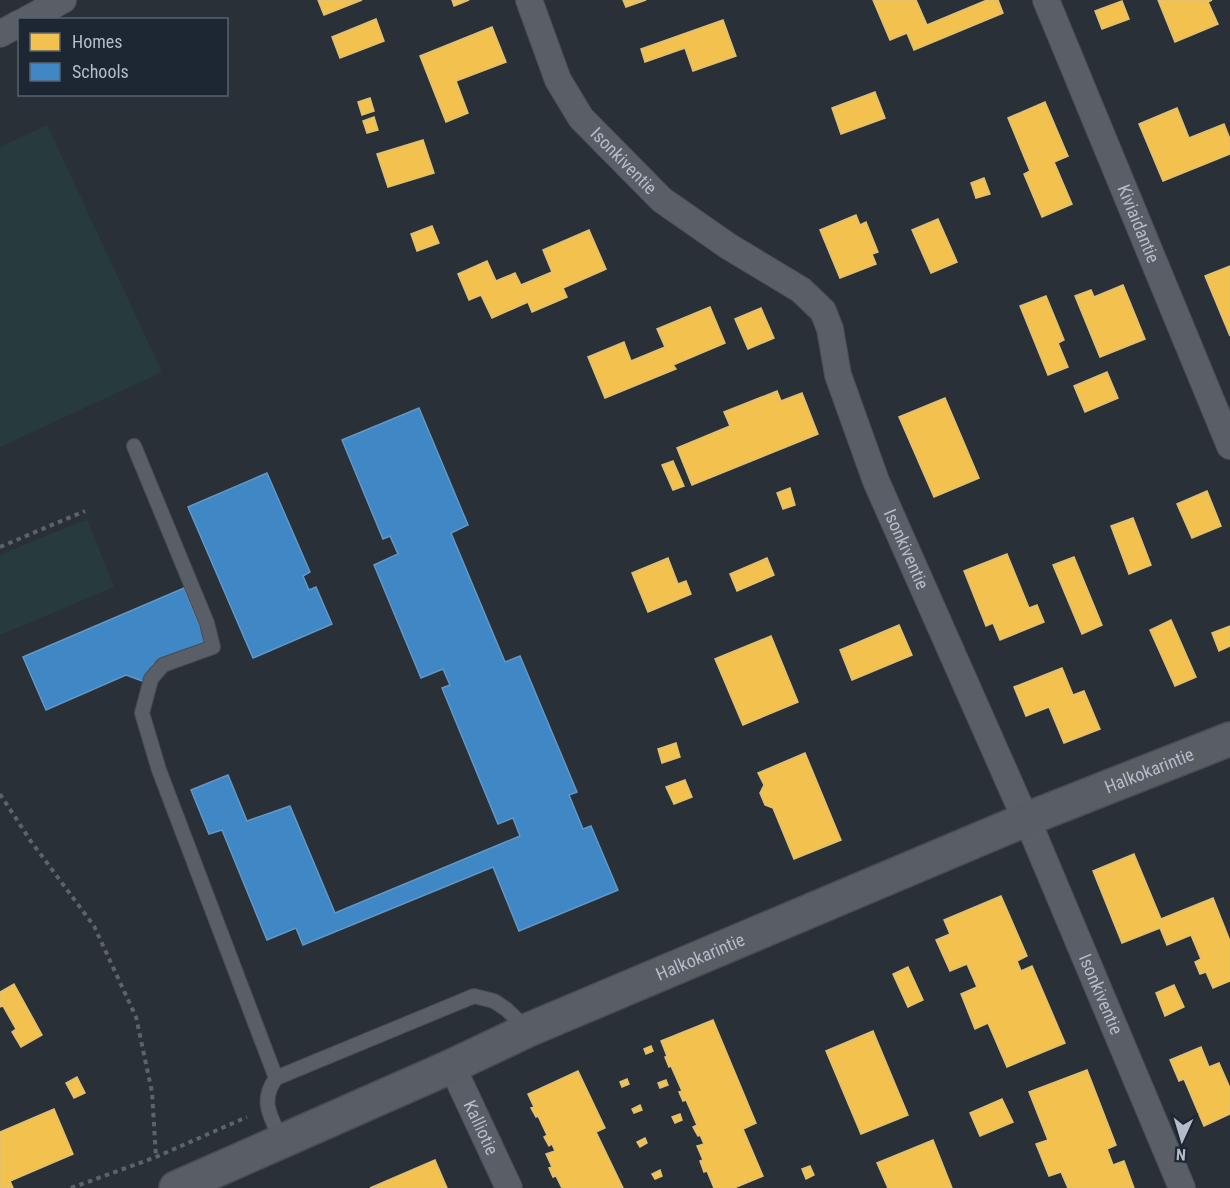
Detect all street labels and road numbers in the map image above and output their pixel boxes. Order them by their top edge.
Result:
street label: Isonkiventie [586,123,661,198]
street label: Kiviaidantie [1113,181,1164,266]
street label: Isonkiventie [880,506,933,592]
street label: Halkokarintie [1101,743,1197,797]
street label: Halkokarintie [653,929,748,985]
street label: Isonkiventie [1075,951,1127,1038]
street label: Kalliotie [459,1097,503,1158]

